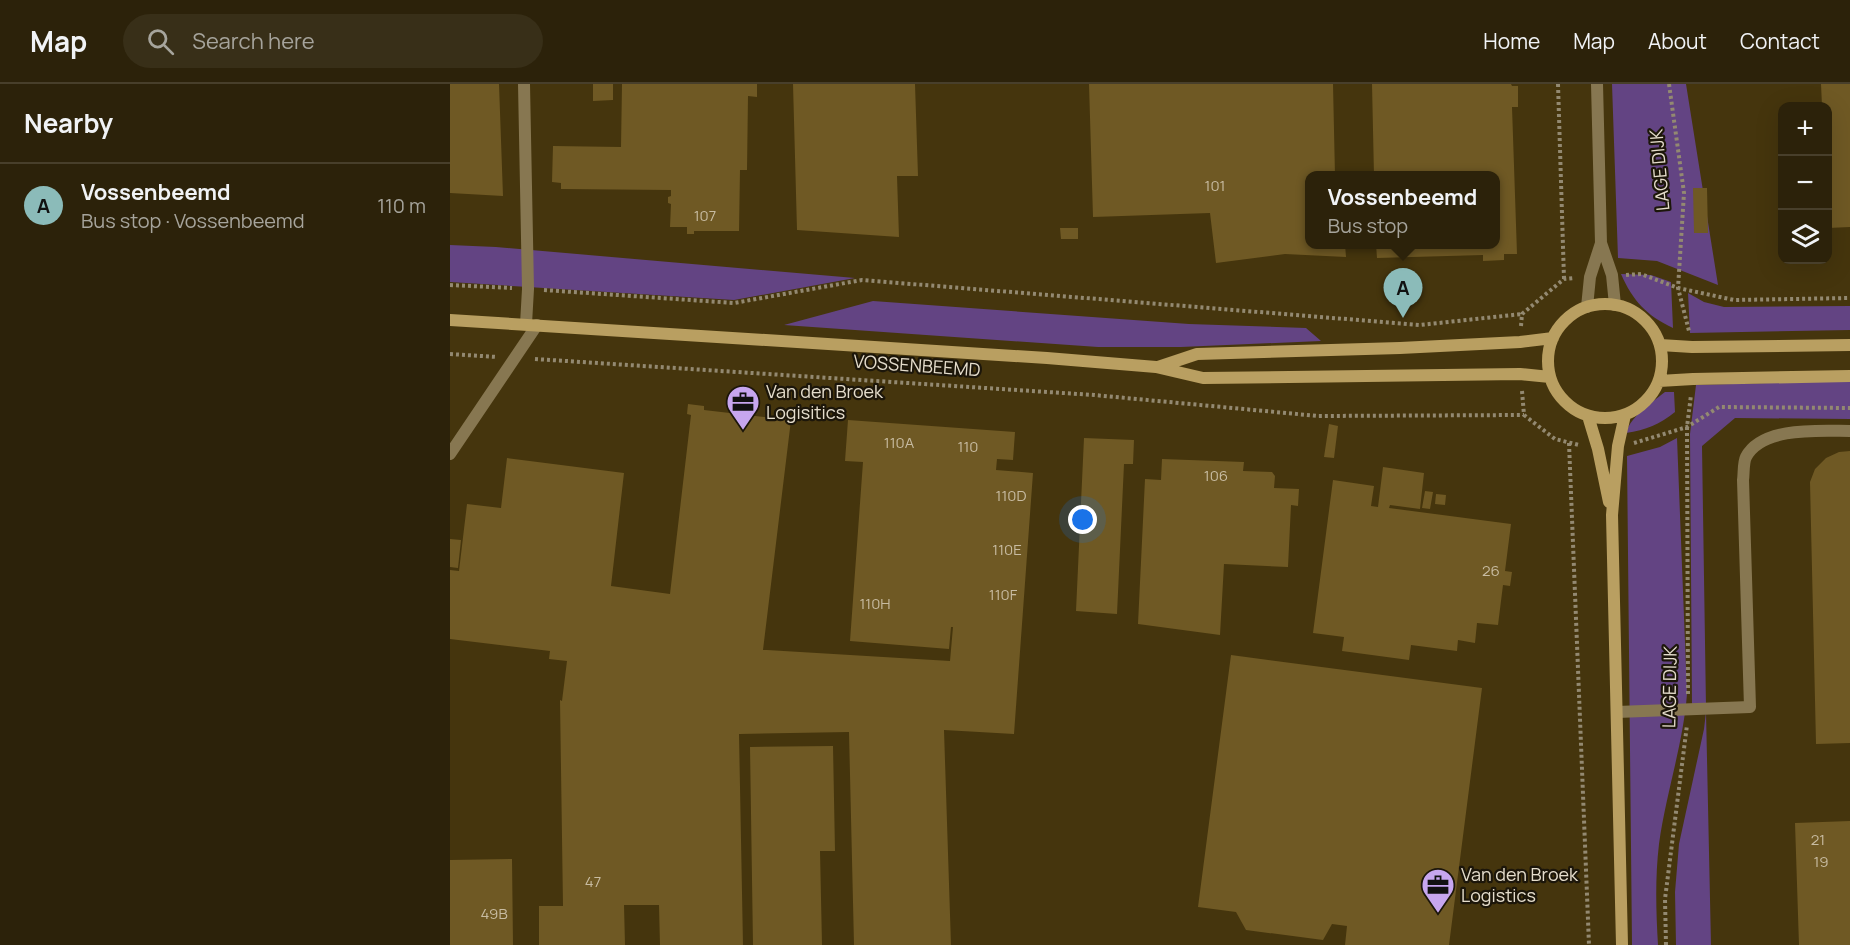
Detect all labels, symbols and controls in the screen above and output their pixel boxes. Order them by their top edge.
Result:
search box [123,14,543,68]
text: Map [30,22,87,60]
icon: search [144,25,177,58]
text: Search here [192,26,315,56]
text: Home [1483,27,1540,55]
text: Map [1573,27,1615,55]
text: About [1648,27,1707,55]
text: Contact [1740,27,1820,55]
map controls [1778,102,1832,264]
button: + [1778,102,1832,156]
text: Nearby [24,105,113,141]
street label: LAGE DIJK [1643,128,1675,212]
button: − [1778,156,1832,210]
popup [1305,171,1500,249]
house number: 101 [1205,175,1225,196]
text: Vossenbeemd [81,177,230,207]
text: Vossenbeemd [1328,182,1477,212]
text: A [37,192,50,219]
text: 110 m [377,192,426,219]
house number: 107 [694,205,716,226]
text: Bus stop · Vossenbeemd [81,207,304,234]
button: layers [1778,210,1832,264]
text: Bus stop [1328,212,1408,239]
pin: A [1384,268,1422,318]
street label: VOSSENBEEMD [853,349,981,381]
place label: Van den Broek Logisitics [766,379,884,424]
office icon: Van den Broek Logisitics [725,384,761,431]
house number: 110A [884,432,915,453]
house number: 110 [958,436,978,457]
house number: 106 [1204,465,1228,486]
house number: 110D [996,485,1026,506]
your location [1068,505,1097,534]
house number: 110E [992,539,1022,560]
house number: 26 [1482,560,1500,581]
house number: 110F [989,584,1018,605]
house number: 110H [859,593,891,614]
street label: LAGE DIJK [1656,645,1682,728]
house number: 21 [1811,829,1825,850]
house number: 19 [1813,851,1829,872]
place label: Van den Broek Logistics [1461,862,1579,907]
office icon: Van den Broek Logistics [1420,867,1456,914]
house number: 47 [585,871,601,892]
house number: 49B [480,903,508,924]

